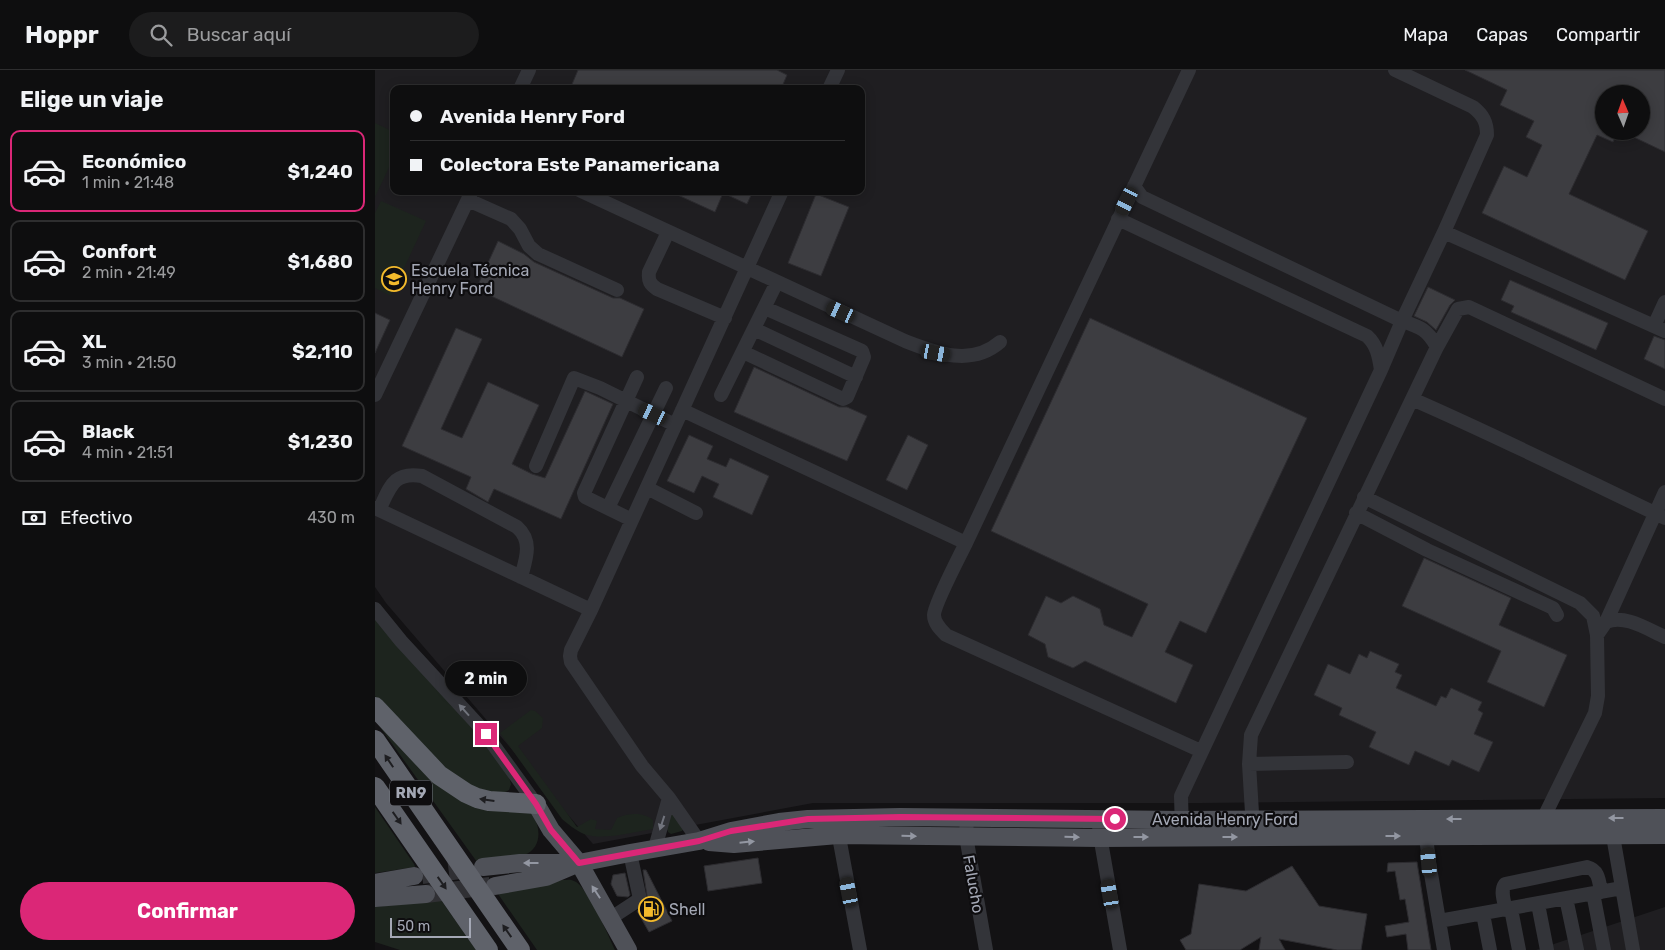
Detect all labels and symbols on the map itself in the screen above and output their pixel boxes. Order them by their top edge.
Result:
north arrow [1595,85,1650,140]
car [1113,184,1140,218]
place label: Escuela Técnica Henry Ford [411,261,529,298]
school or university icon: Escuela Técnica Henry Ford [381,266,407,292]
car [824,299,857,325]
car [919,343,952,363]
car [636,401,669,427]
callout: 2 min [445,662,527,696]
one-way arrow [459,703,470,716]
route end [475,723,497,745]
one-way arrow [384,755,394,768]
road number: RN9 [390,780,432,806]
one-way arrow [479,795,495,803]
route start [1104,808,1126,830]
street label: Avenida Henry Ford [1152,810,1298,829]
one-way arrow [392,811,402,825]
one-way arrow [1608,814,1624,822]
one-way arrow [1446,815,1462,823]
one-way arrow [657,816,665,831]
one-way arrow [902,832,918,840]
one-way arrow [1385,832,1401,840]
one-way arrow [1064,833,1080,841]
one-way arrow [1133,833,1149,841]
one-way arrow [1223,833,1239,841]
one-way arrow [739,838,755,846]
car [1420,846,1437,878]
street label: Falucho [959,853,988,915]
one-way arrow [523,859,539,867]
car [838,876,859,908]
one-way arrow [437,877,447,890]
car [1100,878,1119,910]
one-way arrow [592,885,601,899]
fuel station icon: Shell [638,896,664,922]
place label: Shell [669,900,705,919]
scale bar [390,915,471,938]
one-way arrow [502,924,512,938]

